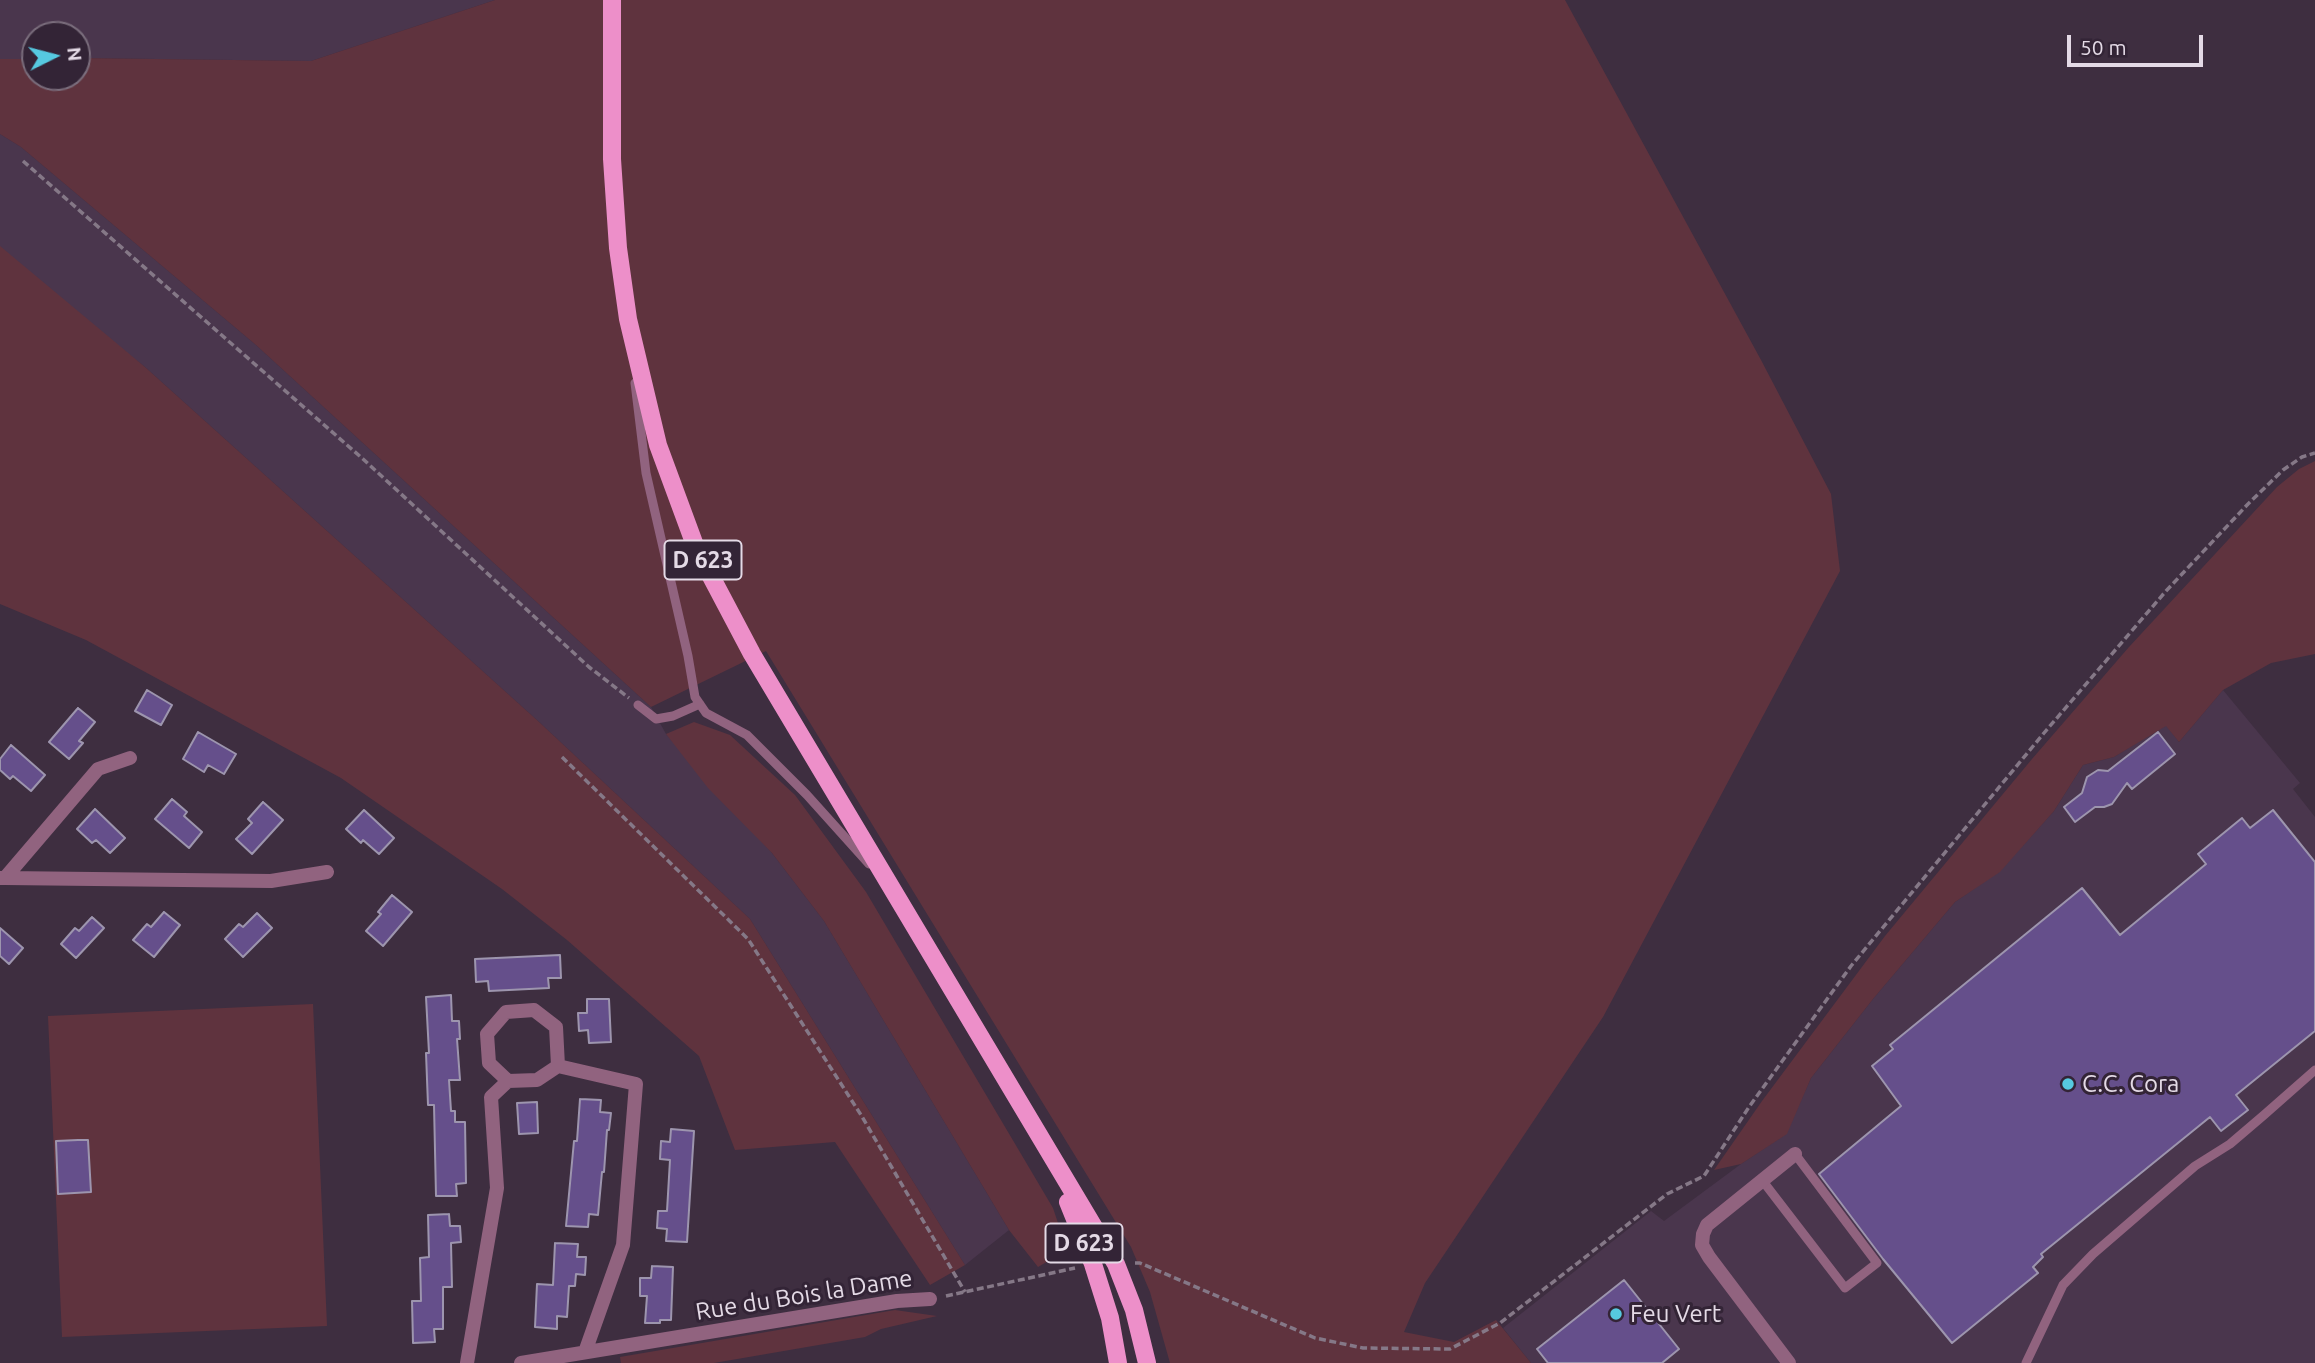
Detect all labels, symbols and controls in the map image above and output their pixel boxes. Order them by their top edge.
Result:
north arrow [21,21,91,91]
scale bar [2070,21,2206,65]
text: 50 m [2080,35,2127,59]
text: N [63,46,87,62]
road number: D 623 [664,540,742,580]
place label: C.C. Cora [2082,1070,2179,1098]
marker: C.C. Cora [2060,1076,2076,1092]
road number: D 623 [1046,1224,1122,1262]
street label: Rue du Bois la Dame [694,1264,914,1326]
place label: Feu Vert [1630,1300,1721,1328]
marker: Feu Vert [1608,1306,1624,1322]

